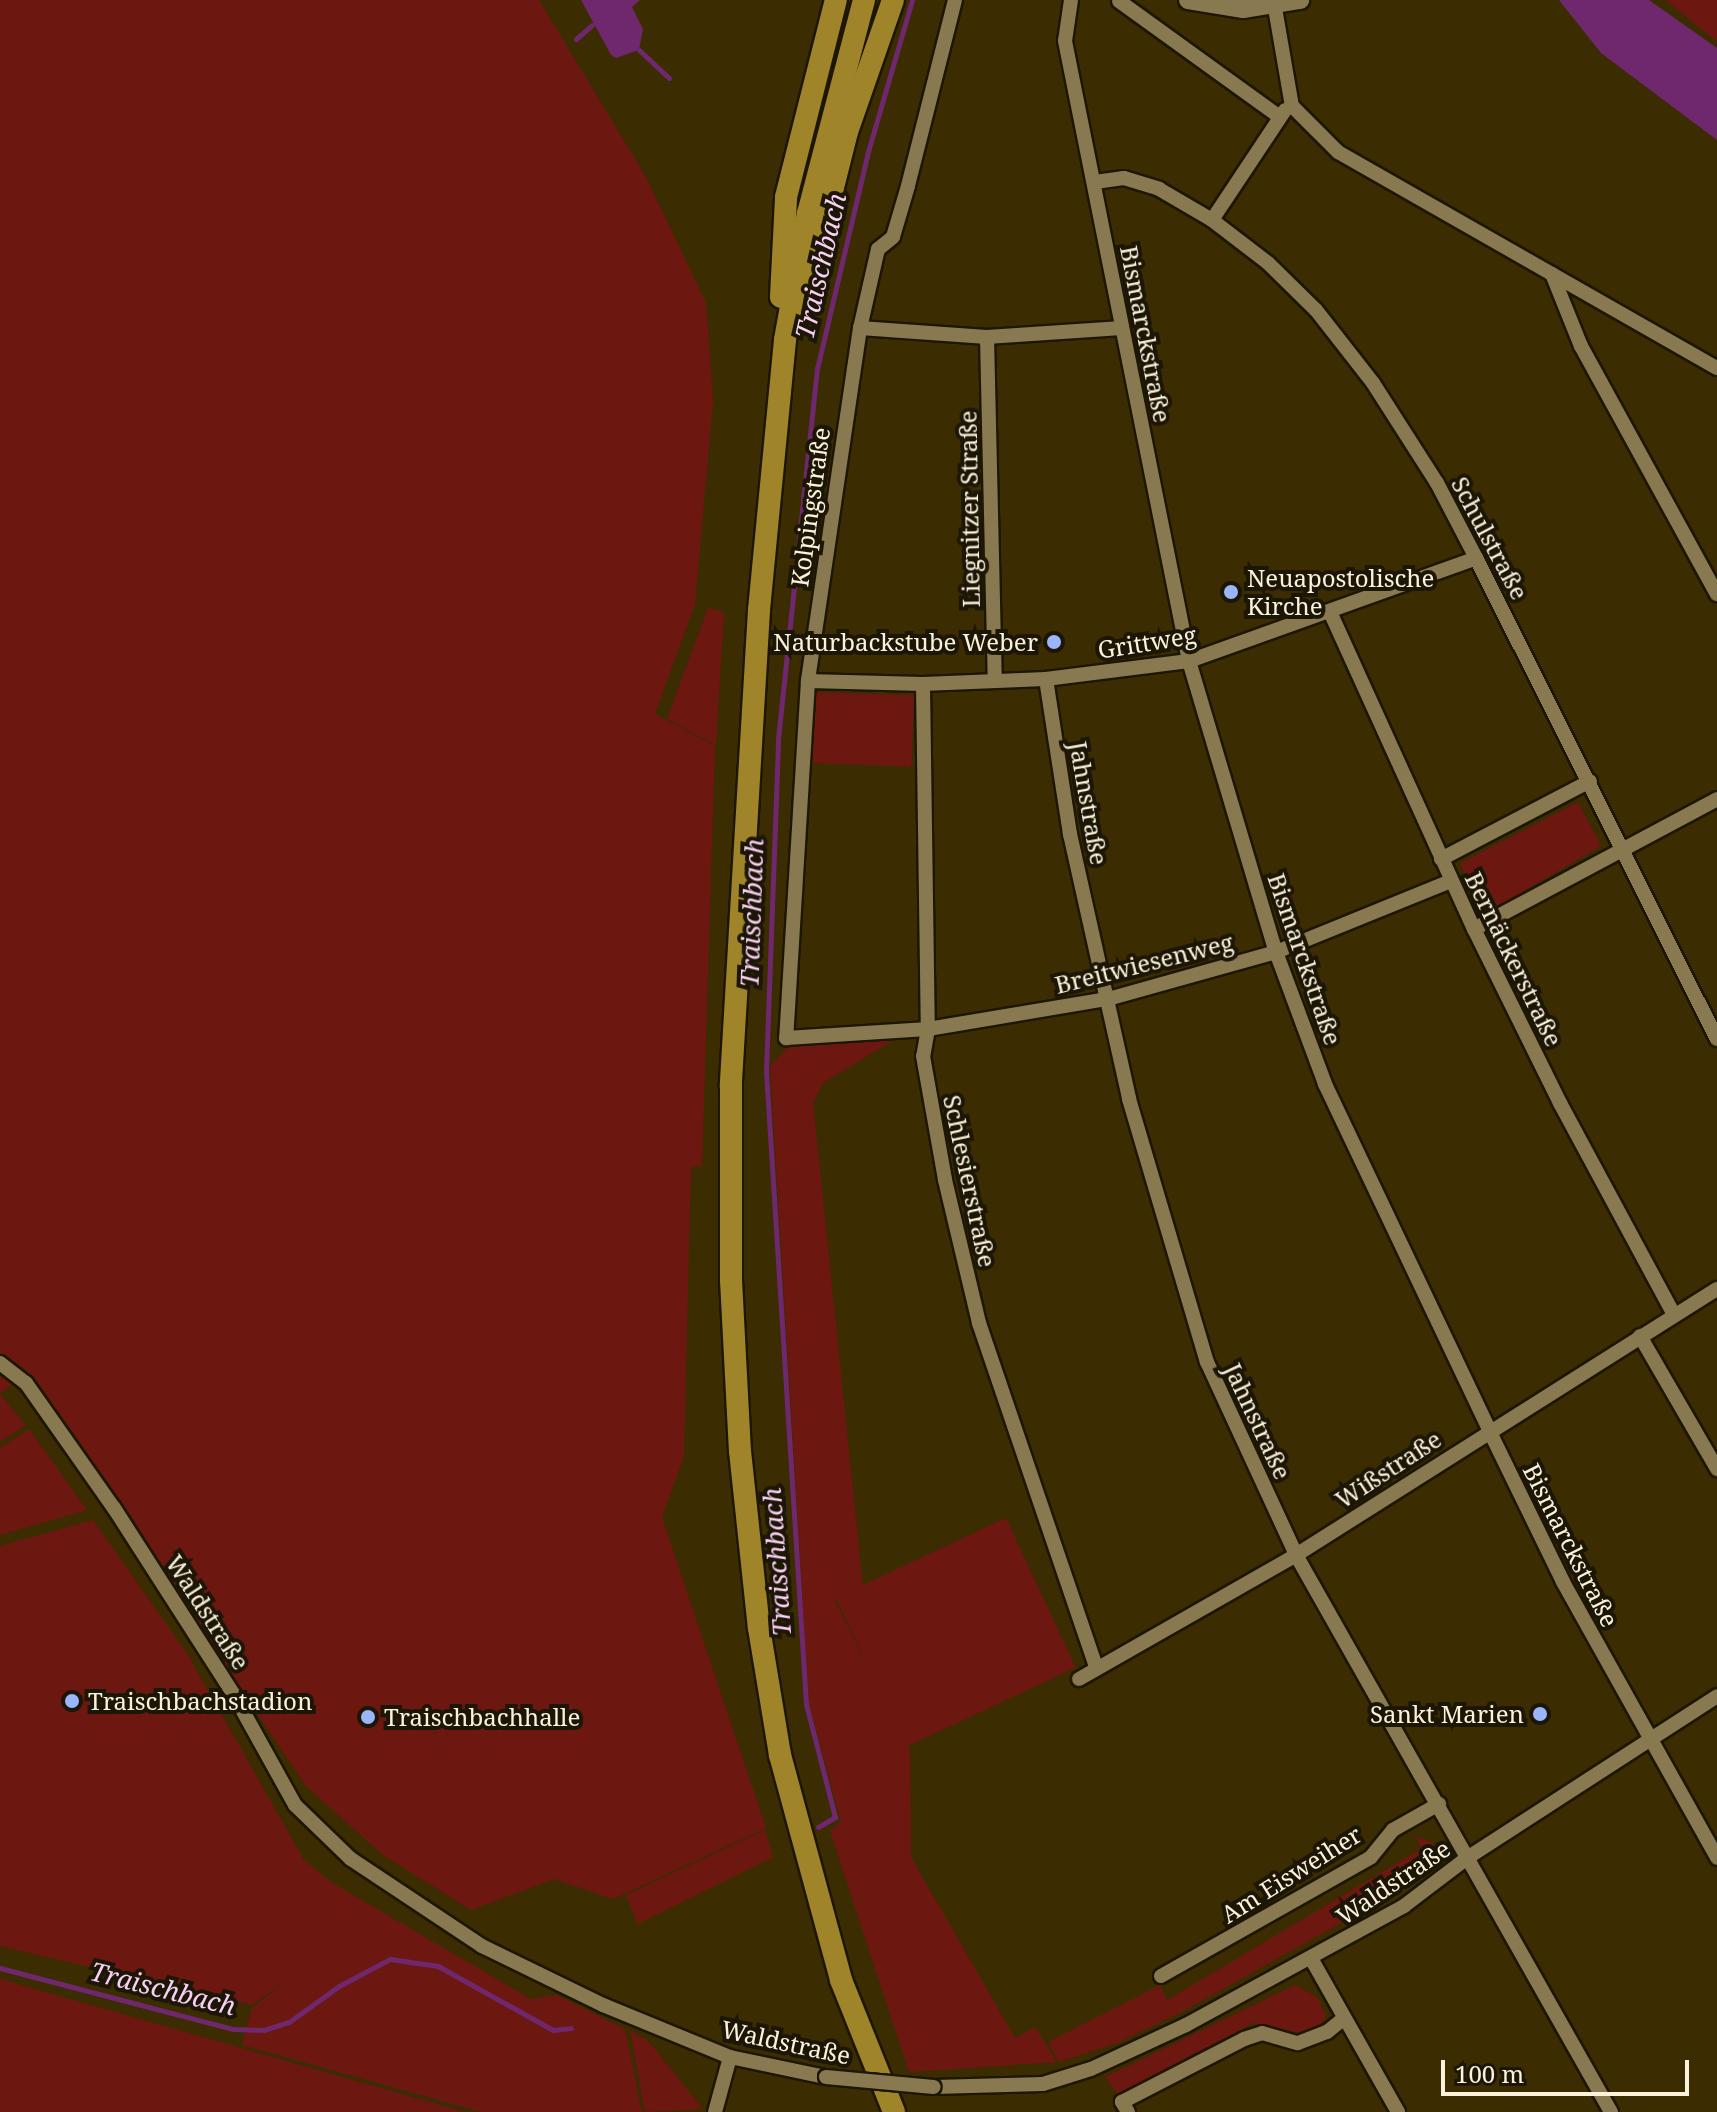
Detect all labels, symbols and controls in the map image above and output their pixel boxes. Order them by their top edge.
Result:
water label: Traischbach [789,190,853,342]
street label: Bismarckstraße [1115,243,1177,425]
street label: Liegnitzer Straße [953,410,985,608]
street label: Kolpingstraße [785,426,835,588]
street label: Schulstraße [1446,472,1534,604]
place label: Neuapostolische Kirche [1247,564,1434,620]
marker: Neuapostolische Kirche [1222,583,1240,601]
street label: Grittweg [1096,620,1198,664]
place label: Naturbackstube Weber [773,628,1038,656]
marker: Naturbackstube Weber [1045,633,1063,651]
street label: Jahnstraße [1064,739,1114,867]
water label: Traischbach [734,838,770,988]
street label: Bernäckerstraße [1459,867,1569,1051]
street label: Bismarckstraße [1262,869,1348,1049]
street label: Breitwiesenweg [1052,927,1236,999]
street label: Schlesierstraße [938,1092,1002,1270]
street label: Jahnstraße [1219,1358,1297,1484]
street label: Wißstraße [1330,1424,1446,1514]
street label: Bismarckstraße [1517,1458,1625,1632]
water label: Traischbach [756,1487,798,1637]
street label: Waldstraße [160,1549,256,1675]
place label: Traischbachstadion [88,1687,312,1715]
marker: Traischbachstadion [63,1692,81,1710]
place label: Sankt Marien [1370,1700,1524,1728]
place label: Traischbachhalle [384,1703,580,1731]
marker: Sankt Marien [1531,1705,1549,1723]
marker: Traischbachhalle [359,1708,377,1726]
street label: Am Eisweiher [1216,1819,1366,1929]
street label: Waldstraße [1331,1833,1455,1931]
water label: Traischbach [87,1956,239,2022]
street label: Waldstraße [719,2014,853,2070]
scale bar [1445,2044,1693,2094]
text: 100 m [1455,2057,1524,2090]

